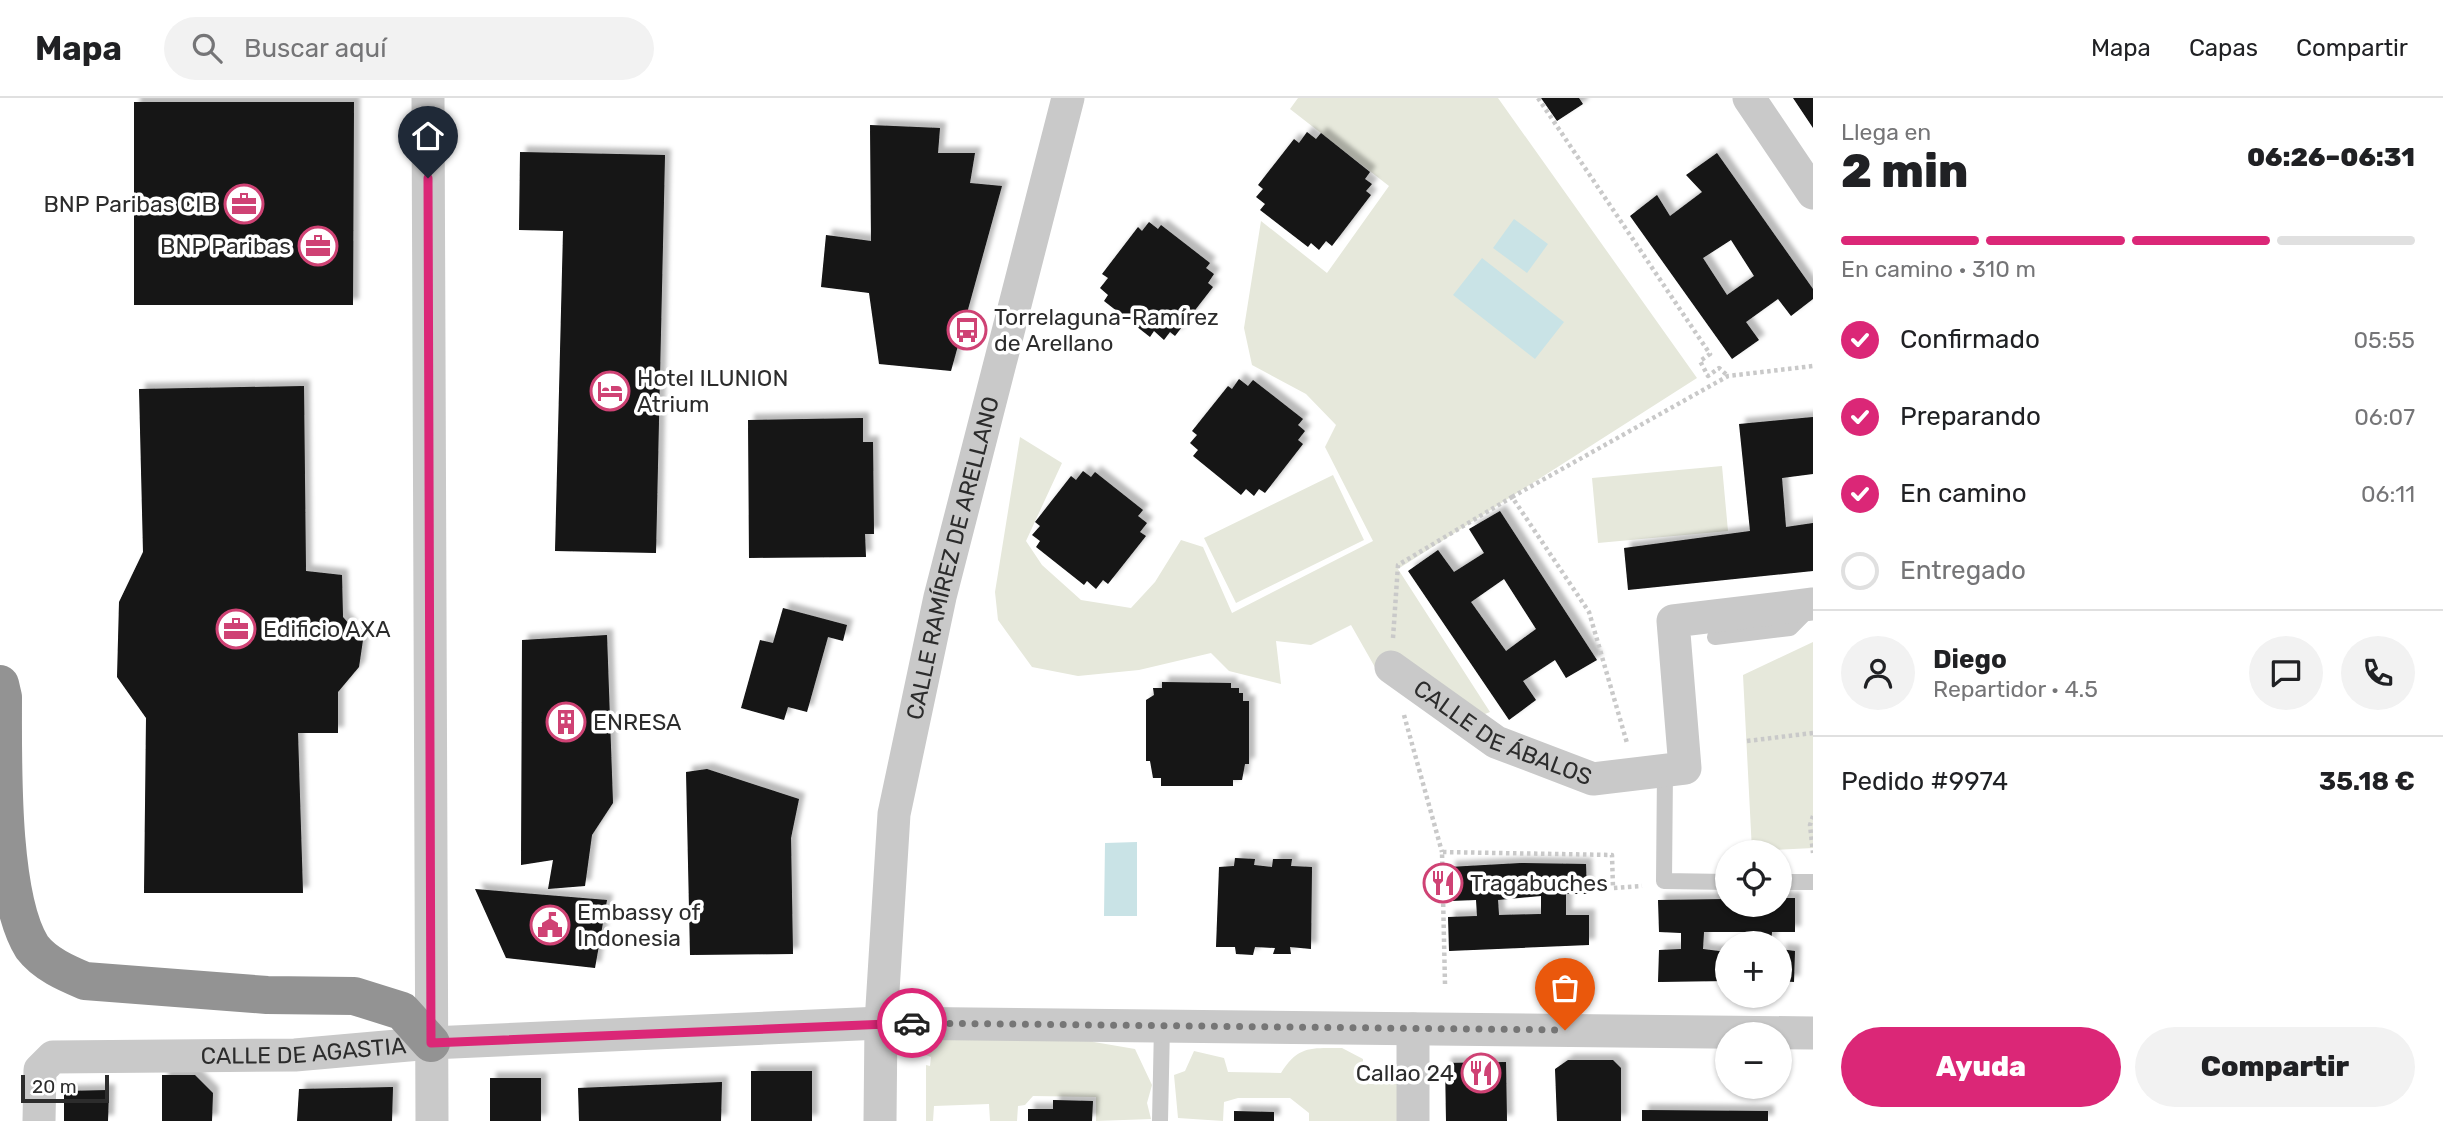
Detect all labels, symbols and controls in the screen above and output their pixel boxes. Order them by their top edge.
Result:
search box [164,17,654,80]
text: Mapa [35,29,122,68]
icon: search [188,29,226,67]
text: Buscar aquí [244,33,387,64]
text: Mapa [2091,34,2151,62]
text: Capas [2189,34,2258,62]
text: Compartir [2296,34,2408,62]
pin [398,106,458,178]
icon: home [409,117,447,155]
text: Llega en [1841,118,1931,146]
text: 06:26–06:31 [2247,142,2415,173]
text: 2 min [1841,144,1968,199]
office icon: BNP Paribas CIB [223,183,265,225]
place label: BNP Paribas CIB [44,190,217,218]
office icon: BNP Paribas [297,225,339,267]
place label: BNP Paribas [160,232,291,260]
text: En camino · 310 m [1841,255,2036,283]
place label: Torrelaguna-Ramírez de Arellano [994,303,1219,357]
bus stop icon: Torrelaguna-Ramírez de Arellano [946,309,988,351]
icon: check [1841,321,1879,359]
text: Confirmado [1900,324,2040,355]
text: 05:55 [2354,326,2415,354]
place label: Hotel ILUNION Atrium [637,364,788,418]
hotel icon: Hotel ILUNION Atrium [589,370,631,412]
street label: CALLE RAMÍREZ DE ARELLANO [900,393,1005,722]
icon: check [1841,398,1879,436]
text: Preparando [1900,401,2041,432]
text: 06:07 [2354,403,2415,431]
icon: check [1841,475,1879,513]
text: En camino [1900,478,2027,509]
text: 06:11 [2361,480,2415,508]
text: Entregado [1900,555,2026,586]
office icon: Edificio AXA [215,608,257,650]
place label: Edificio AXA [263,615,391,643]
button: person [1841,636,1915,710]
button: chat [2249,636,2323,710]
button: phone [2341,636,2415,710]
text: Diego [1933,644,2007,675]
street label: CALLE DE ÁBALOS [1408,674,1596,791]
text: Repartidor · 4.5 [1933,675,2098,703]
building icon: ENRESA [545,701,587,743]
place label: ENRESA [593,708,681,736]
text: Pedido #9974 [1841,766,2008,797]
text: 35.18 € [2319,766,2415,797]
map controls [1715,840,1792,1099]
button: locate [1715,840,1792,917]
restaurant icon: Tragabuches [1422,862,1464,904]
place label: Tragabuches [1470,869,1608,897]
place label: Embassy of Indonesia [577,898,701,952]
public building icon: Embassy of Indonesia [529,904,571,946]
button: + [1715,931,1792,1008]
pin [1535,958,1595,1030]
icon: bag [1546,969,1584,1007]
courier [877,988,947,1058]
icon: car [893,1004,931,1042]
button: − [1715,1022,1792,1099]
button: Ayuda [1841,1027,2121,1107]
button: Compartir [2135,1027,2415,1107]
street label: CALLE DE AGASTIA [201,1031,407,1070]
restaurant icon: Callao 24 [1460,1052,1502,1094]
place label: Callao 24 [1356,1059,1454,1087]
scale bar [21,1072,108,1104]
text: 20 m [32,1075,77,1098]

